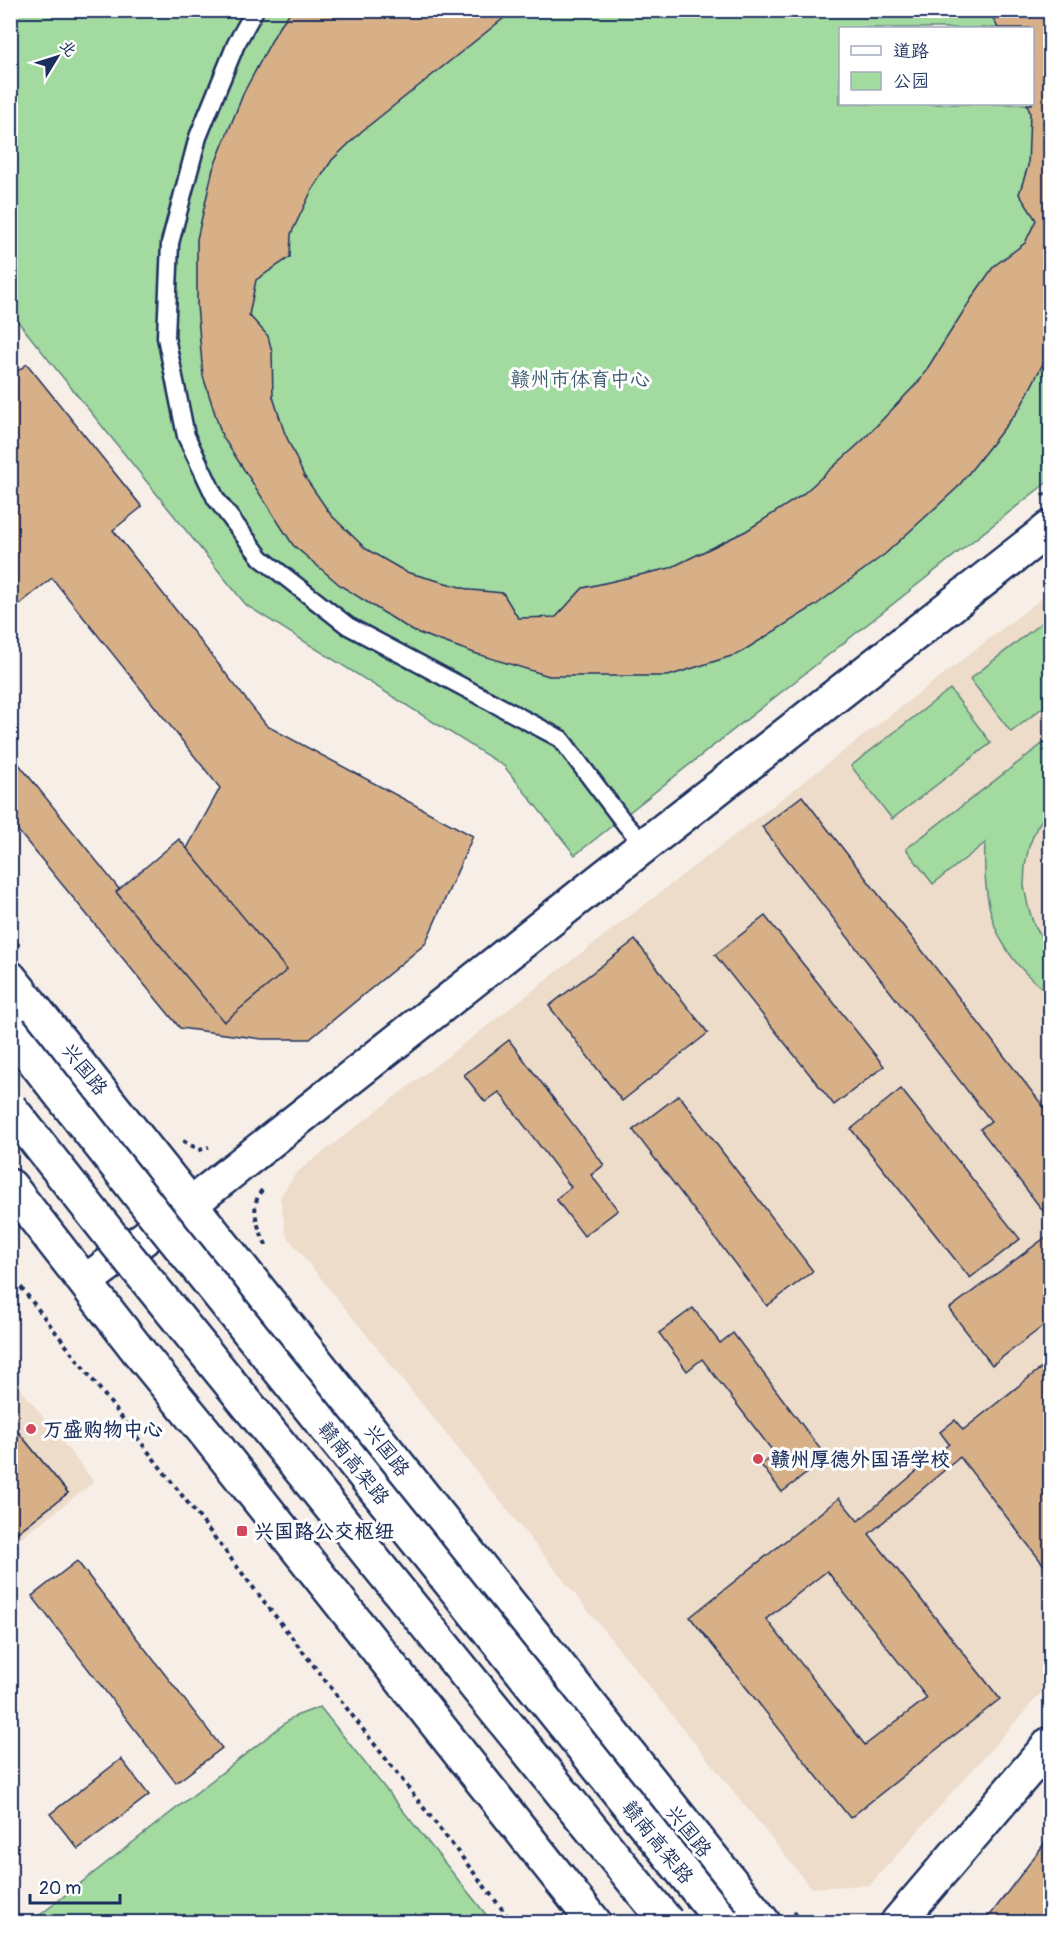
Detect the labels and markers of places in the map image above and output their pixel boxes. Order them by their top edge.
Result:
place label: 万盛购物中心 [43,1417,163,1442]
marker: 万盛购物中心 [24,1422,38,1436]
place label: 赣州厚德外国语学校 [770,1447,950,1472]
marker: 赣州厚德外国语学校 [751,1452,765,1466]
place label: 兴国路公交枢纽 [254,1519,394,1544]
marker: 兴国路公交枢纽 [235,1524,249,1538]

